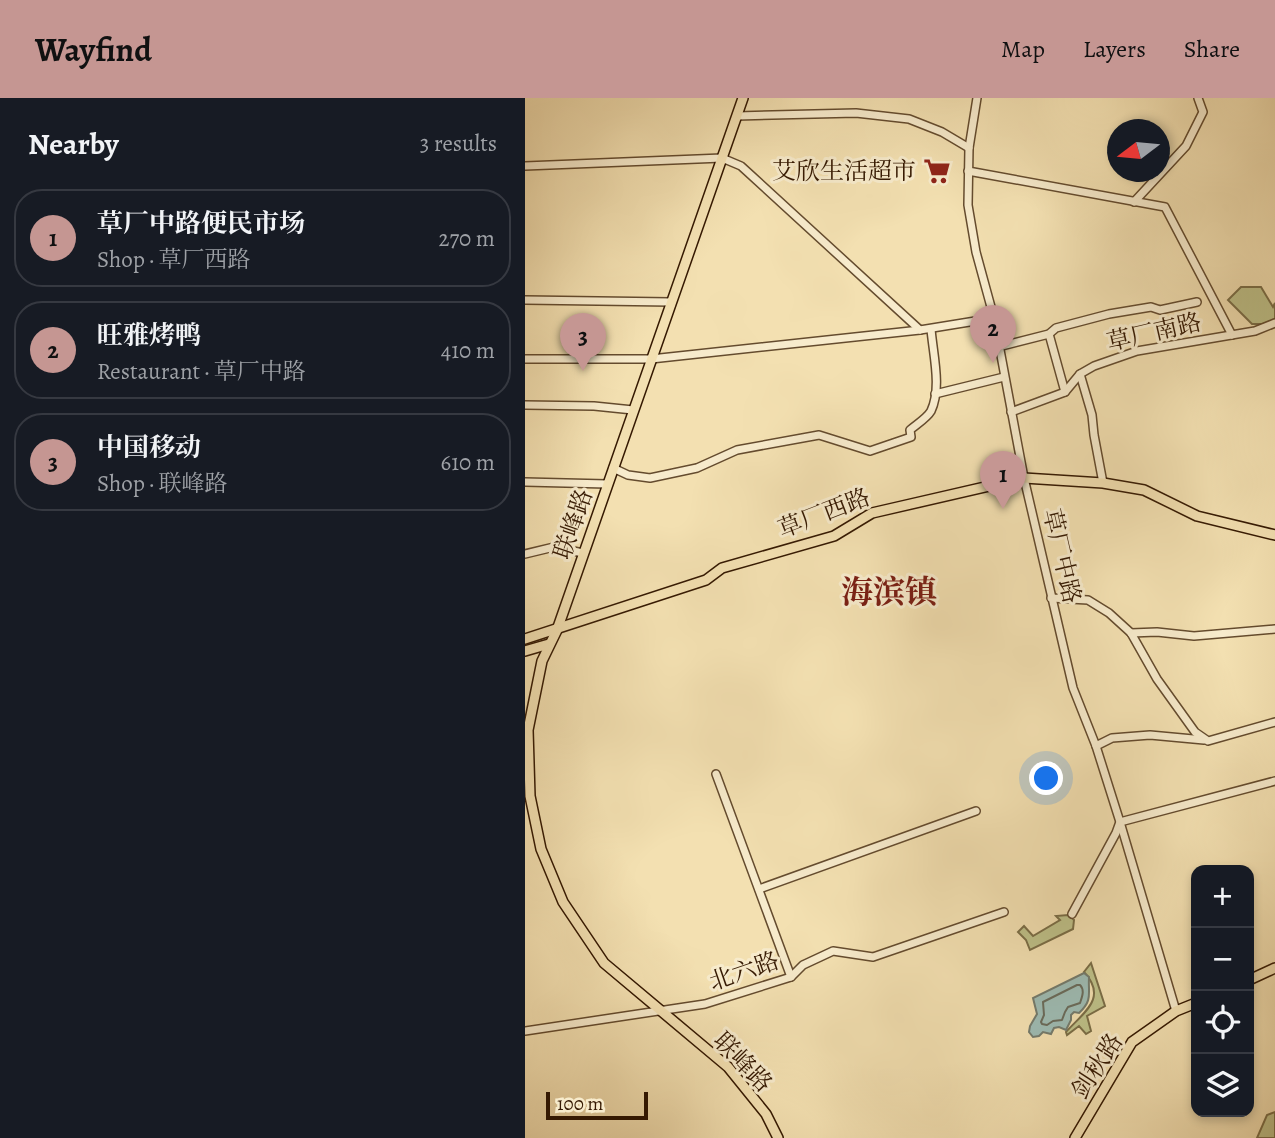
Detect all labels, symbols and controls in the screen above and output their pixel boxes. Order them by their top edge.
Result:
text: Wayfind [35,27,152,72]
text: Map [1001,33,1045,65]
text: Layers [1083,33,1146,65]
text: Share [1184,33,1240,65]
north arrow [1107,119,1170,182]
text: Nearby [28,124,119,164]
text: 3 results [420,128,497,159]
place label: 艾欣生活超市 [772,155,916,187]
supermarket icon: 艾欣生活超市 [922,156,952,186]
text: 草厂中路便民市场 [97,206,305,241]
text: 1 [49,223,57,254]
text: 270 m [438,223,495,254]
text: Shop · 草厂西路 [97,244,251,275]
pin: 2 [970,305,1016,363]
street label: 草厂南路 [1104,306,1204,358]
pin: 3 [560,313,606,371]
text: 旺雅烤鸭 [97,318,201,353]
text: 2 [47,335,59,366]
text: 410 m [441,335,495,366]
text: Restaurant · 草厂中路 [97,356,306,387]
text: 中国移动 [97,430,201,465]
text: 3 [48,447,58,478]
text: 610 m [441,447,495,478]
pin: 1 [980,451,1026,509]
text: Shop · 联峰路 [97,468,228,499]
street label: 草厂西路 [773,481,875,545]
street label: 联峰路 [546,485,600,563]
street label: 草厂中路 [1036,506,1088,606]
district label: 海滨镇 [841,570,937,614]
your location [1029,761,1063,795]
map controls [1191,865,1254,1117]
button: + [1191,865,1254,928]
button: − [1191,928,1254,991]
street label: 北六路 [705,944,783,998]
button: locate [1191,991,1254,1054]
street label: 联峰路 [706,1025,780,1099]
street label: 剑秋路 [1064,1027,1130,1105]
button: layers [1191,1054,1254,1117]
scale bar [546,1089,647,1121]
text: 100 m [557,1091,603,1117]

